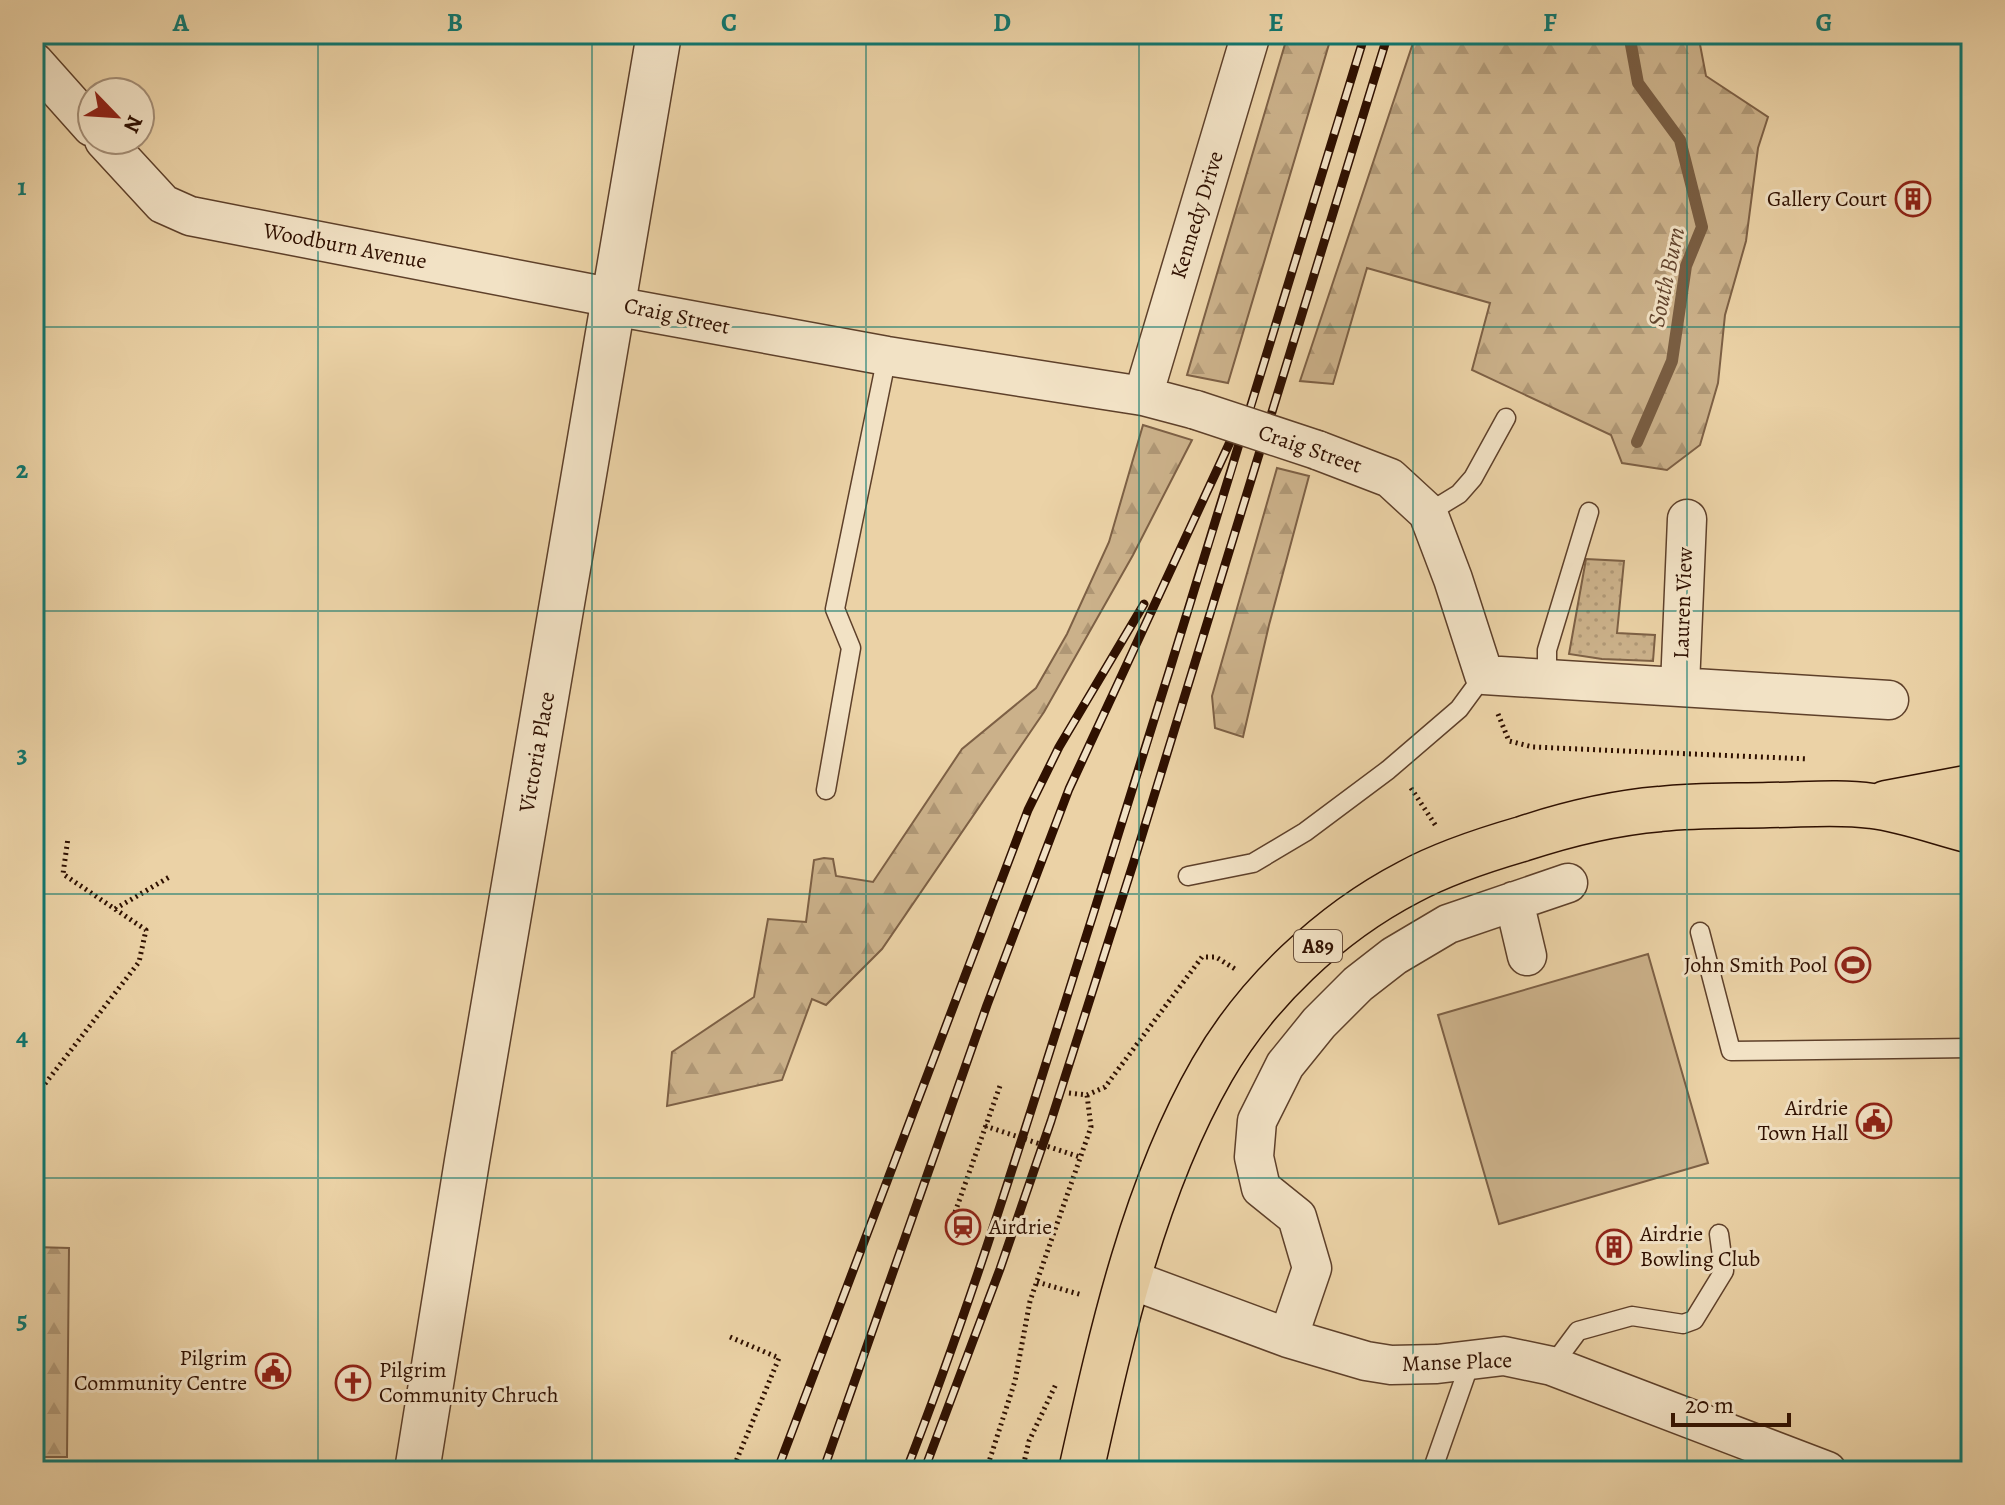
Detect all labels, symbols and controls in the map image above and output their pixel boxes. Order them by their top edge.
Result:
text: A [172,5,190,40]
text: B [447,5,463,40]
text: C [721,5,737,40]
text: D [993,5,1011,40]
text: E [1268,5,1284,40]
text: F [1543,5,1557,40]
text: G [1815,5,1833,40]
north arrow [76,76,156,156]
text: N [116,110,150,138]
street label: Kennedy Drive [1163,147,1231,283]
text: 1 [17,169,27,204]
building icon: Gallery Court [1894,180,1932,218]
place label: Gallery Court [1767,184,1887,214]
street label: Woodburn Avenue [260,215,429,277]
water label: South Burn [1640,224,1692,330]
street label: Craig Street [621,290,733,342]
street label: Craig Street [1254,417,1366,481]
text: 2 [16,452,29,487]
street label: Lauren View [1666,546,1700,659]
street label: Victoria Place [511,689,562,816]
text: 3 [16,736,28,771]
road number: A89 [1294,930,1342,962]
sports icon: John Smith Pool [1834,946,1872,984]
place label: John Smith Pool [1684,950,1827,980]
text: 4 [16,1019,28,1054]
place label: Airdrie Town Hall [1758,1093,1848,1148]
public building icon: Airdrie Town Hall [1855,1102,1893,1140]
station icon: Airdrie [944,1208,982,1246]
place label: Airdrie [988,1212,1052,1242]
place label: Airdrie Bowling Club [1639,1219,1760,1274]
building icon: Airdrie Bowling Club [1595,1228,1633,1266]
text: 5 [16,1302,28,1337]
place label: Pilgrim Community Centre [74,1343,247,1398]
street label: Manse Place [1401,1345,1513,1379]
public building icon: Pilgrim Community Centre [254,1352,292,1390]
place label: Pilgrim Community Chruch [379,1355,559,1410]
church icon: Pilgrim Community Chruch [334,1364,372,1402]
scale bar [1673,1377,1789,1427]
text: 20 m [1685,1389,1734,1421]

